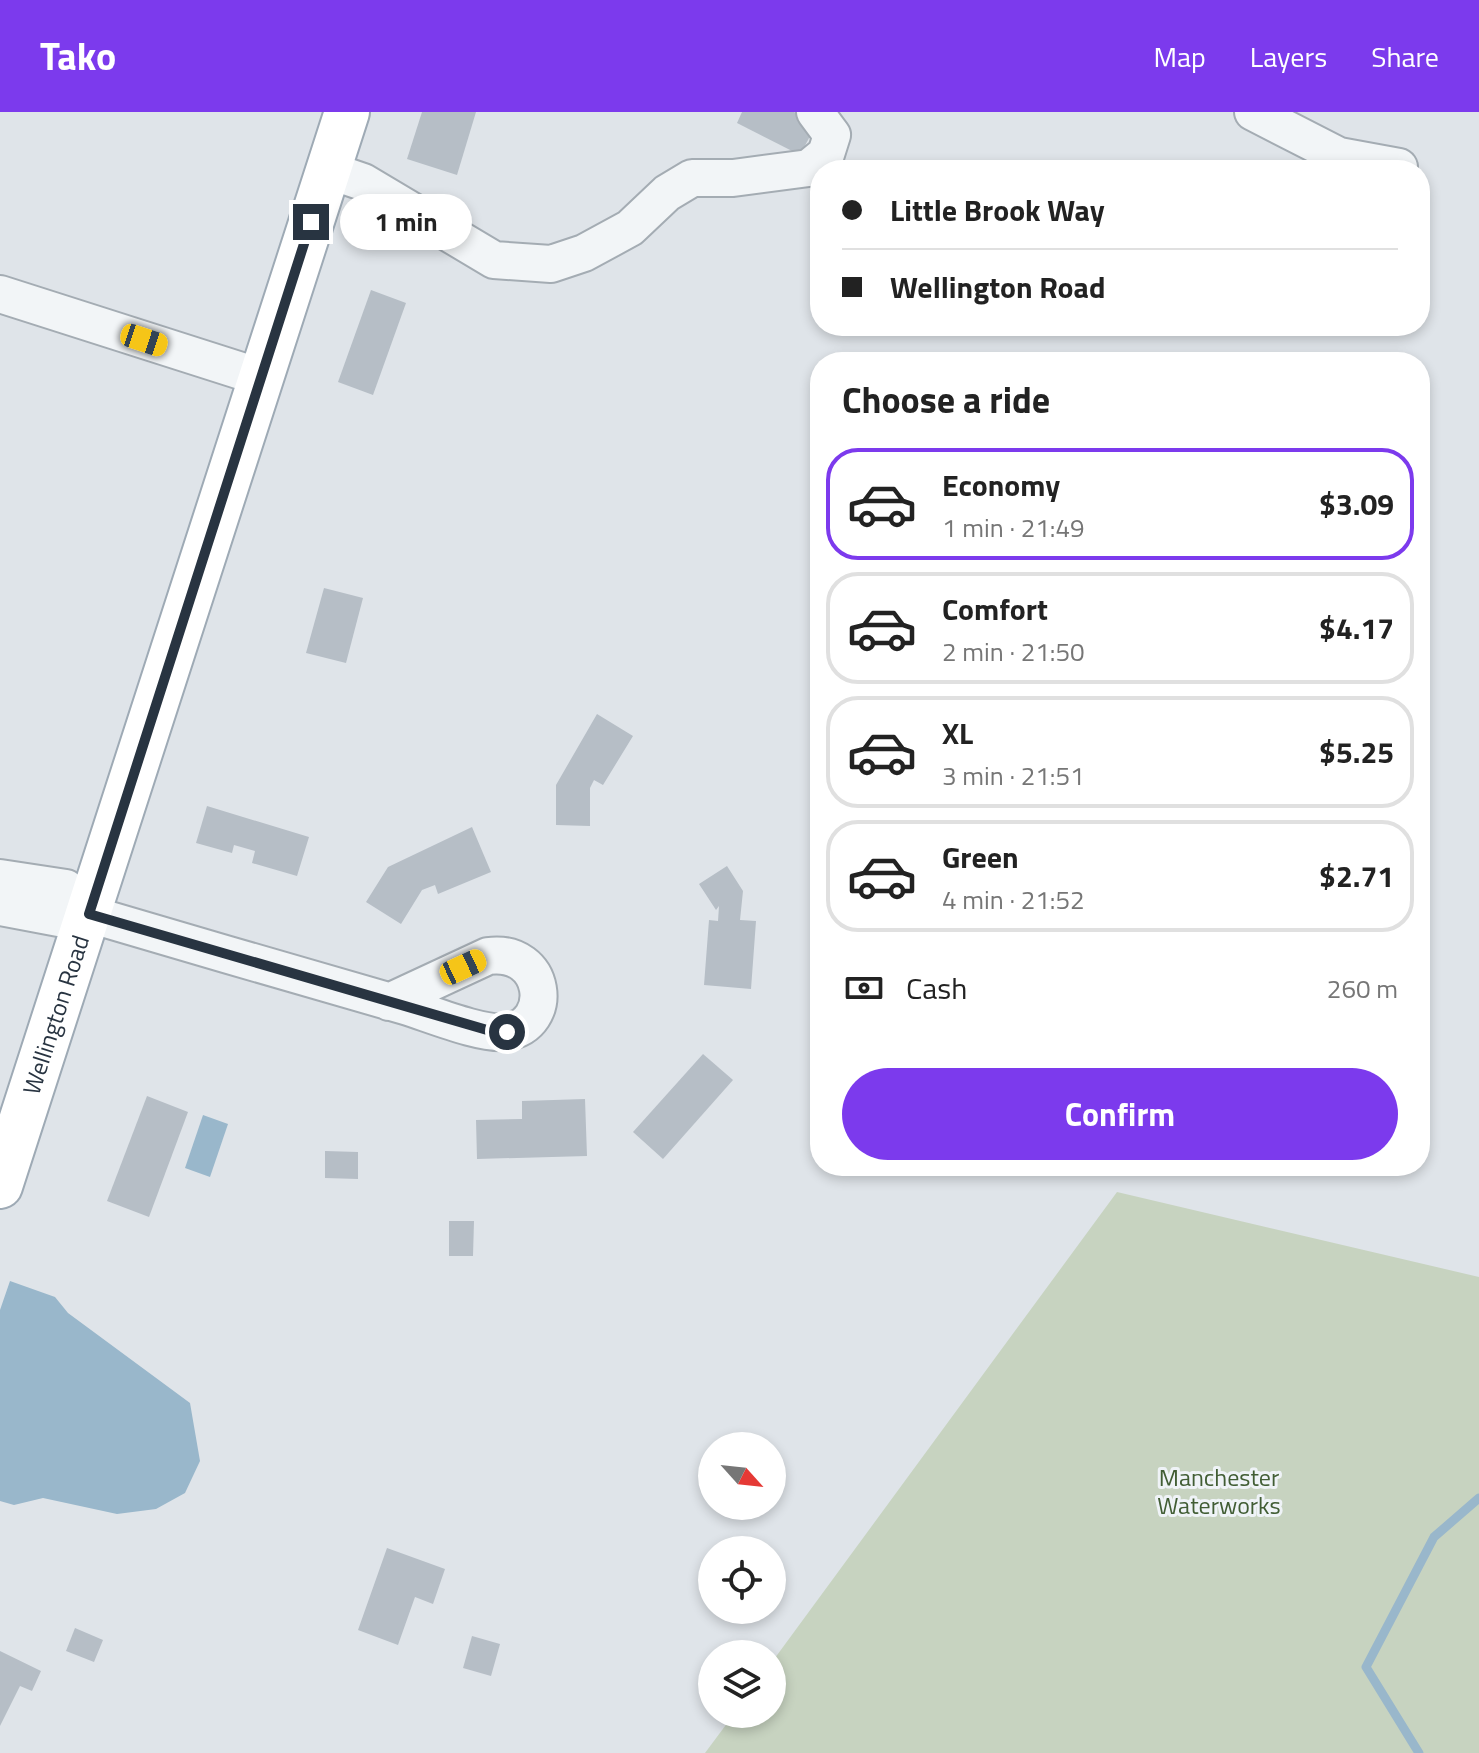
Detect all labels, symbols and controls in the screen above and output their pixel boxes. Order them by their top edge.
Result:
text: Tako [40,27,116,85]
text: Map [1153,35,1206,78]
text: Layers [1250,35,1327,78]
text: Share [1371,35,1439,78]
text: Little Brook Way [890,187,1105,233]
callout: 1 min [339,194,471,250]
text: 1 min [374,202,438,241]
route end [293,204,329,240]
text: Wellington Road [890,264,1105,310]
car [117,321,171,359]
text: Choose a ride [842,372,1050,427]
text: Economy [942,462,1060,508]
icon: car [846,468,918,540]
text: $3.09 [1319,481,1394,527]
text: 1 min · 21:49 [942,508,1085,547]
text: Comfort [942,586,1048,632]
icon: car [846,592,918,664]
text: $4.17 [1319,605,1394,651]
text: 2 min · 21:50 [942,632,1085,671]
text: XL [942,710,973,756]
icon: car [846,716,918,788]
text: $5.25 [1319,729,1394,775]
text: 3 min · 21:51 [942,756,1085,795]
text: Green [942,834,1019,880]
icon: car [846,840,918,912]
text: $2.71 [1319,853,1394,899]
text: 4 min · 21:52 [942,880,1085,919]
street label: Wellington Road [13,930,98,1099]
car [436,946,490,988]
text: Cash [906,965,967,1011]
icon: cash [842,966,886,1010]
text: 260 m [1327,969,1398,1008]
route start [489,1014,525,1050]
button: Confirm [842,1068,1398,1160]
north arrow [698,1432,786,1520]
map controls [698,1432,786,1728]
park label: Manchester Waterworks [1157,1459,1281,1523]
button: locate [698,1536,786,1624]
button: layers [698,1640,786,1728]

